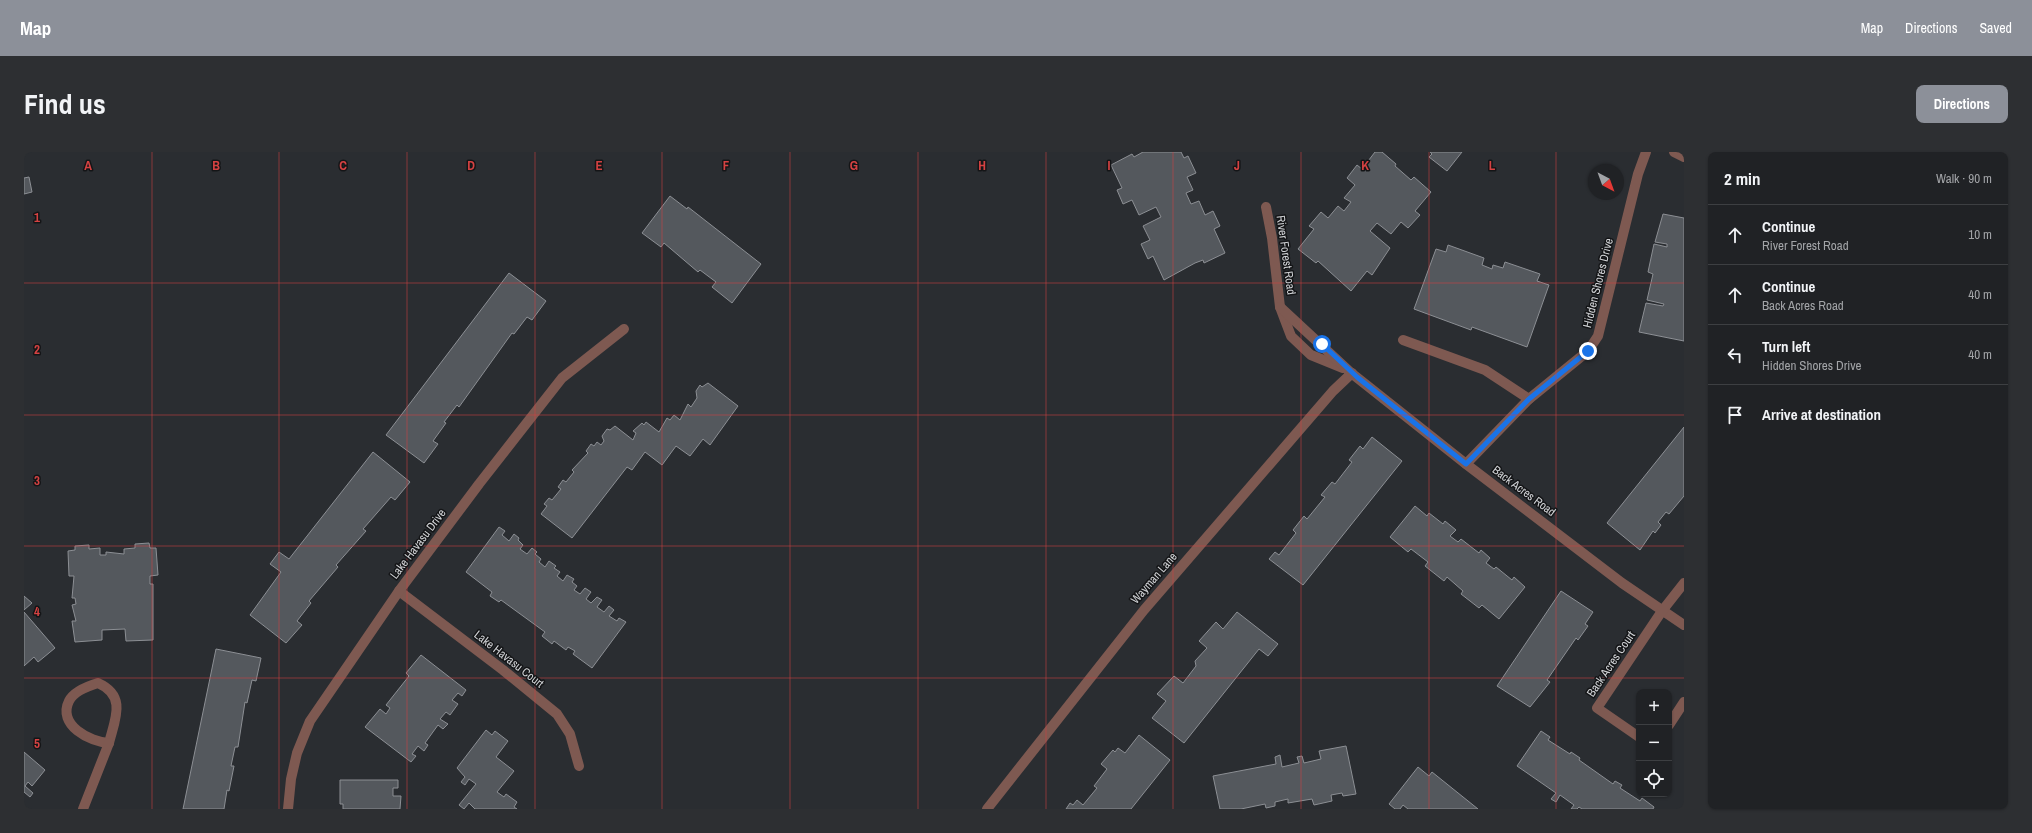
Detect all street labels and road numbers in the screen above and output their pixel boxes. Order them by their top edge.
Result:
street label: River Forest Road [1273,214,1299,296]
street label: Hidden Shores Drive [1579,236,1617,330]
street label: Back Acres Road [1489,462,1559,520]
street label: Lake Havasu Drive [386,506,450,582]
street label: Wayman Lane [1127,549,1181,607]
street label: Lake Havasu Court [471,627,547,691]
street label: Back Acres Court [1583,628,1639,700]

